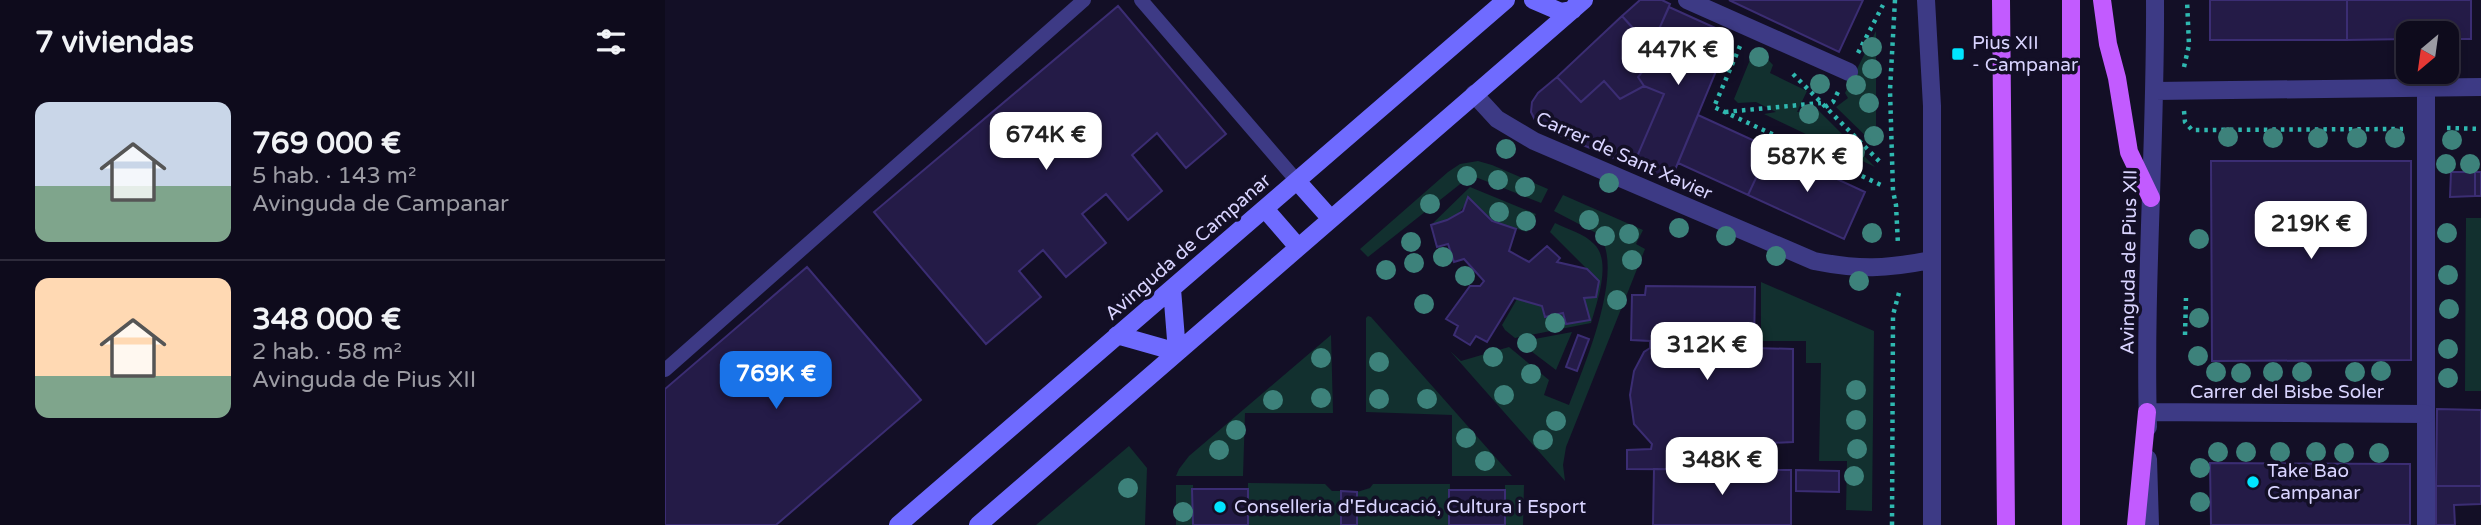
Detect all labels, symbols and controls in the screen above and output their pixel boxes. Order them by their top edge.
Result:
north arrow [2396,21,2459,84]
map controls [2396,21,2459,84]
icon: filters [592,23,630,61]
text: 7 viviendas [35,24,194,61]
pin: 447K € [1621,28,1735,87]
place label: Pius XII - Campanar [1972,32,2079,76]
text: 447K € [1638,36,1718,64]
marker: Pius XII - Campanar [1950,46,1966,62]
street label: Carrer de Sant Xavier [1532,107,1716,205]
pin: 674K € [989,113,1103,172]
text: 674K € [1006,121,1086,149]
text: 769 000 € [252,125,401,162]
icon: home [91,130,175,214]
pin: 587K € [1750,134,1864,194]
text: 587K € [1767,143,1847,171]
text: 5 hab. · 143 m² [252,162,417,190]
street label: Avinguda de Campanar [1101,169,1276,325]
street label: Avinguda de Pius XII [2116,169,2142,355]
text: Avinguda de Campanar [252,190,509,218]
pin: 219K € [2254,202,2368,261]
text: 219K € [2271,210,2351,238]
text: 348 000 € [252,301,401,338]
icon: home [91,306,175,390]
pin: 312K € [1650,322,1764,382]
text: 312K € [1667,331,1747,359]
text: 2 hab. · 58 m² [252,338,402,366]
pin: 769K € [719,352,833,411]
text: 769K € [736,360,816,388]
text: Avinguda de Pius XII [252,366,476,394]
street label: Carrer del Bisbe Soler [2190,381,2385,403]
pin: 348K € [1665,438,1779,497]
text: 348K € [1682,446,1762,474]
place label: Take Bao Campanar [2267,460,2361,504]
marker: Take Bao Campanar [2245,474,2261,490]
place label: Conselleria d'Educació, Cultura i Esport [1234,496,1586,518]
marker: Conselleria d'Educació, Cultura i Esport [1212,499,1228,515]

